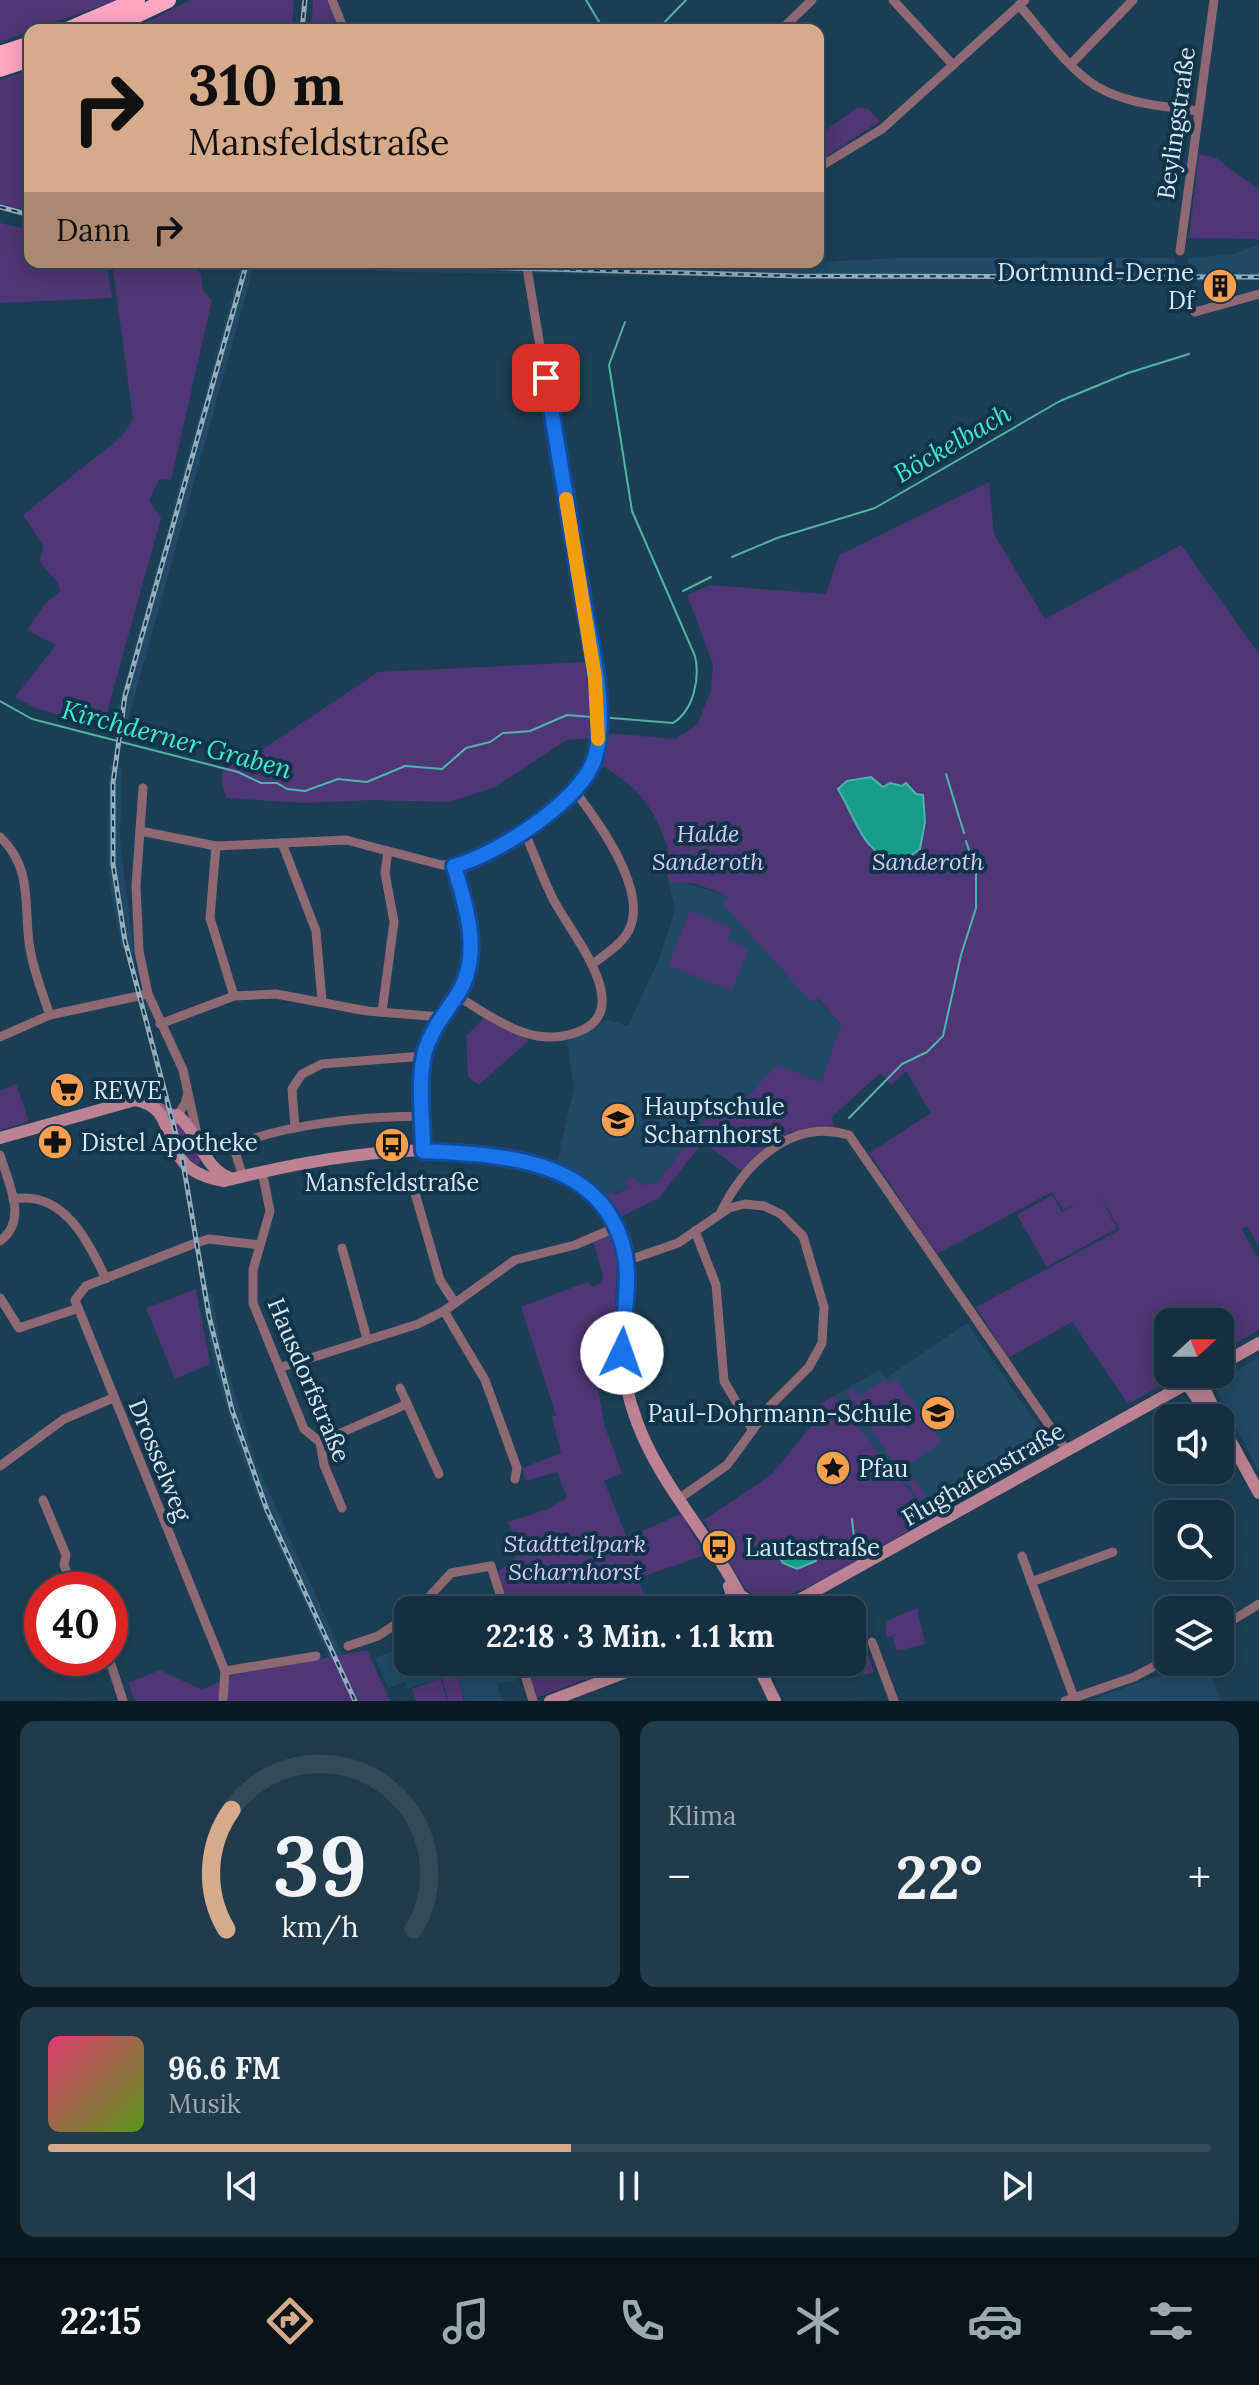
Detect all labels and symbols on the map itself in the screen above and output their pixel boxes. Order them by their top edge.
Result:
street label: Beylingstraße [1150,45,1202,201]
place label: Dortmund-Derne Df [997,257,1196,316]
building icon: Dortmund-Derne Df [1201,267,1239,305]
pin [512,344,580,412]
water label: Böckelbach [888,396,1017,490]
water label: Kirchderner Graben [58,692,296,786]
park label: Halde Sanderoth [652,818,764,877]
park label: Sanderoth [872,846,984,877]
supermarket icon: REWE [48,1071,86,1109]
place label: REWE [93,1075,162,1106]
place label: Hauptschule Scharnhorst [644,1091,785,1150]
school or university icon: Hauptschule Scharnhorst [599,1101,637,1139]
pharmacy icon: Distel Apotheke [36,1123,74,1161]
bus stop icon: Mansfeldstraße [373,1126,411,1164]
place label: Distel Apotheke [81,1127,258,1158]
place label: Mansfeldstraße [305,1167,479,1198]
street label: Hausdorfstraße [260,1293,358,1467]
north arrow [1154,1308,1234,1388]
position arrow [580,1311,664,1395]
street label: Drosselweg [121,1394,199,1526]
school or university icon: Paul-Dohrmann-Schule [919,1394,957,1432]
place label: Paul-Dohrmann-Schule [647,1398,912,1429]
street label: Flughafenstraße [896,1415,1070,1533]
place icon: Pfau [814,1449,852,1487]
place label: Pfau [859,1453,908,1484]
park label: Stadtteilpark Scharnhorst [504,1528,646,1587]
bus stop icon: Lautastraße [700,1528,738,1566]
place label: Lautastraße [745,1532,880,1563]
speed limit sign: 40 [24,1572,128,1676]

